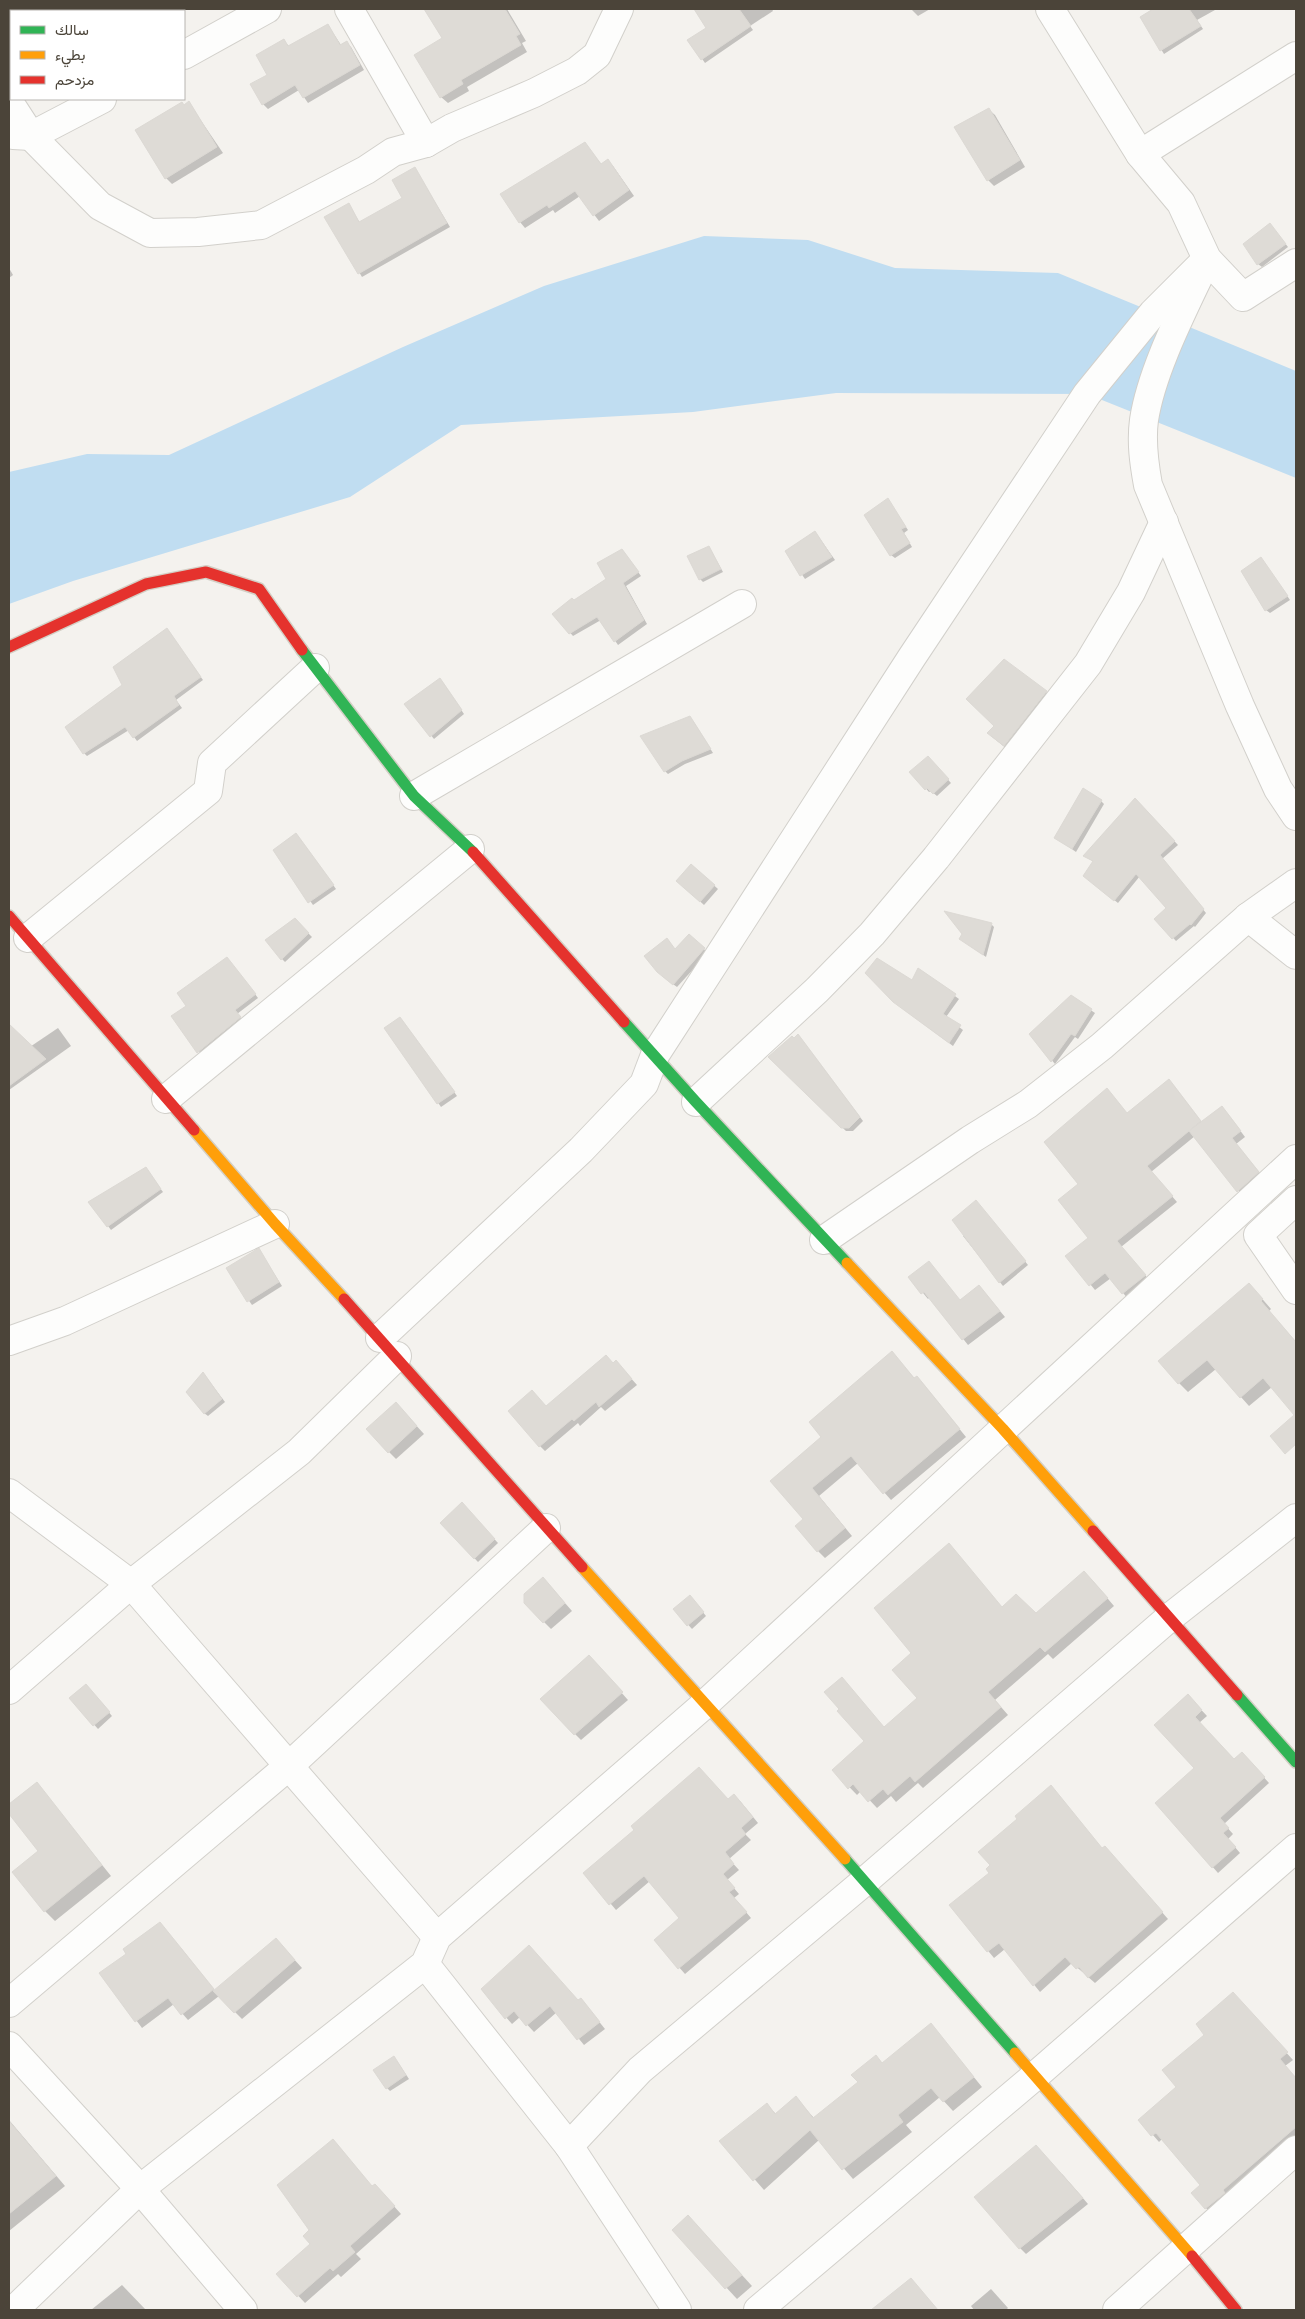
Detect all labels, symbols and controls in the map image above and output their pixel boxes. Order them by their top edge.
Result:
legend [10,10,185,100]
text: سالك [55,20,89,40]
text: بطيء [55,45,85,68]
text: مزدحم [55,70,94,90]

